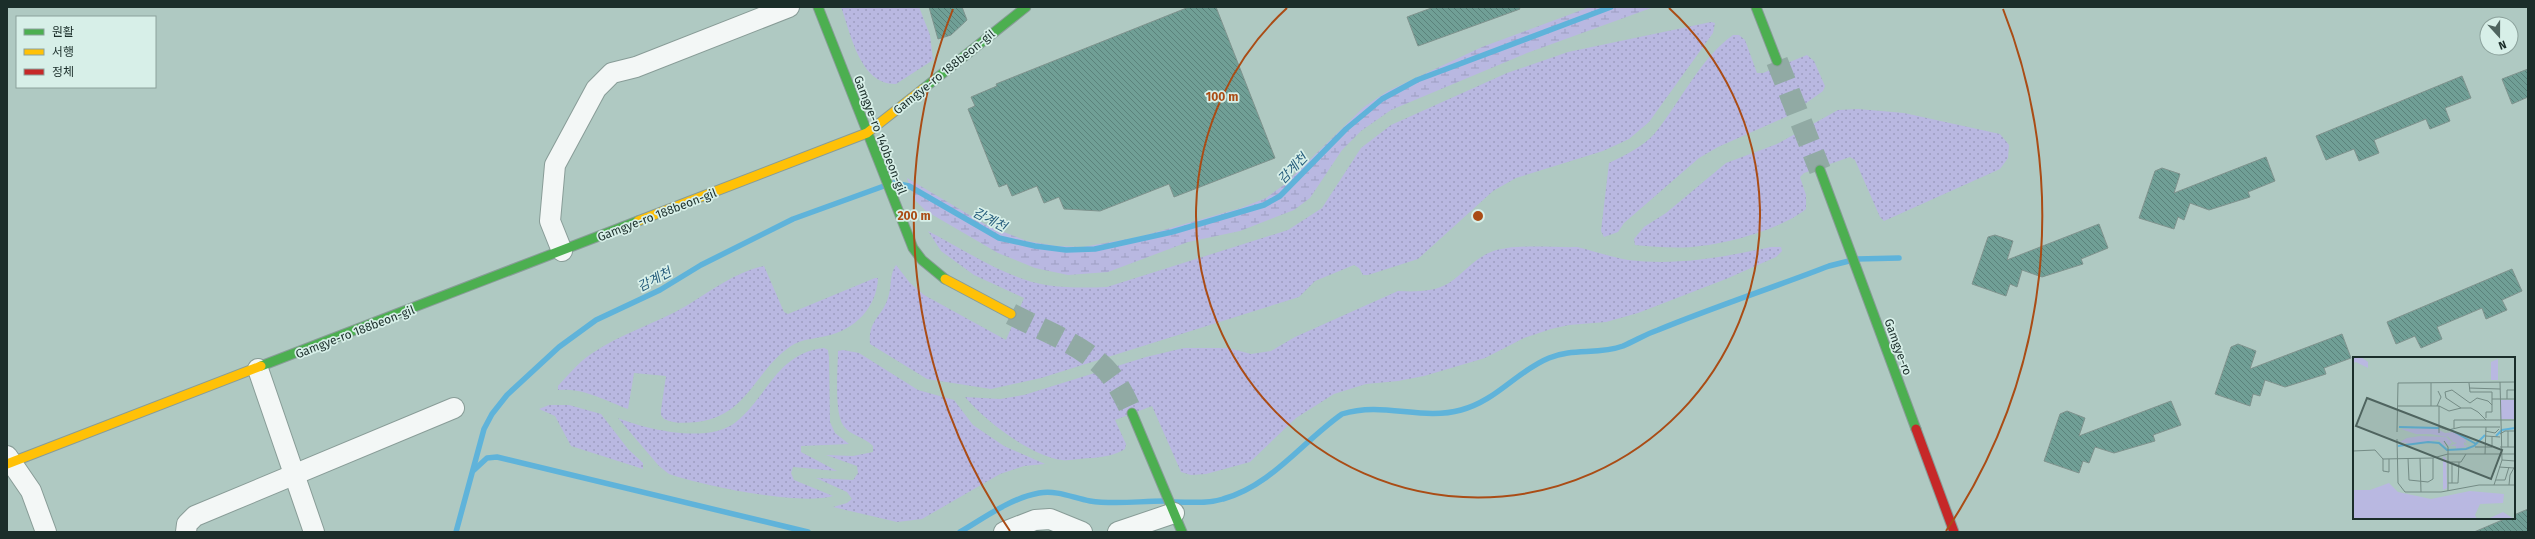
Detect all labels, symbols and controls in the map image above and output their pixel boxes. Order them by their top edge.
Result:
legend [16,16,156,88]
north arrow [2479,16,2519,56]
text: 원활 [52,25,74,39]
street label: Gamgye-ro 188beon-gil [890,26,998,117]
text: N [2497,37,2508,52]
text: 서행 [52,45,74,59]
text: 정체 [52,65,74,79]
street label: Gamgye-ro 140beon-gil [851,74,909,197]
text: 100 m [1206,90,1238,104]
water label: 감계천 [1274,149,1311,186]
street label: Gamgye-ro 188beon-gil [595,186,719,244]
water label: 감계천 [970,205,1010,235]
text: 200 m [897,209,931,223]
centre of rings [1471,209,1485,223]
water label: 감계천 [635,264,675,294]
street label: Gamgye-ro 188beon-gil [293,303,417,361]
street label: Gamgye-ro [1881,317,1915,377]
inset map [2353,357,2515,519]

